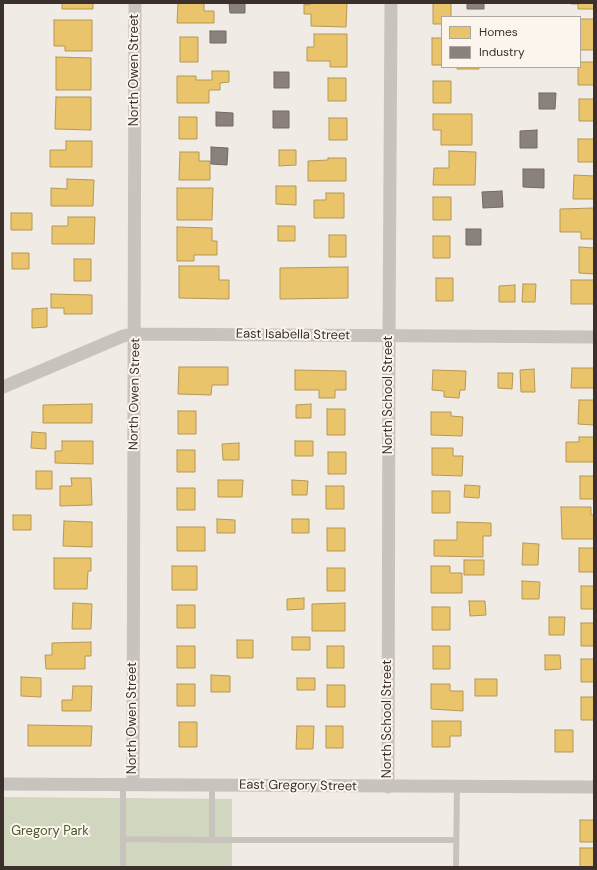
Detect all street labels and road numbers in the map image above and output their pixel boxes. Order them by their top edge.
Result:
street label: North Owen Street [127,14,143,126]
street label: East Isabella Street [236,326,350,344]
street label: North School Street [381,336,397,454]
street label: North Owen Street [126,338,144,450]
street label: North School Street [380,660,396,778]
street label: North Owen Street [125,662,141,774]
street label: East Gregory Street [239,777,357,795]

